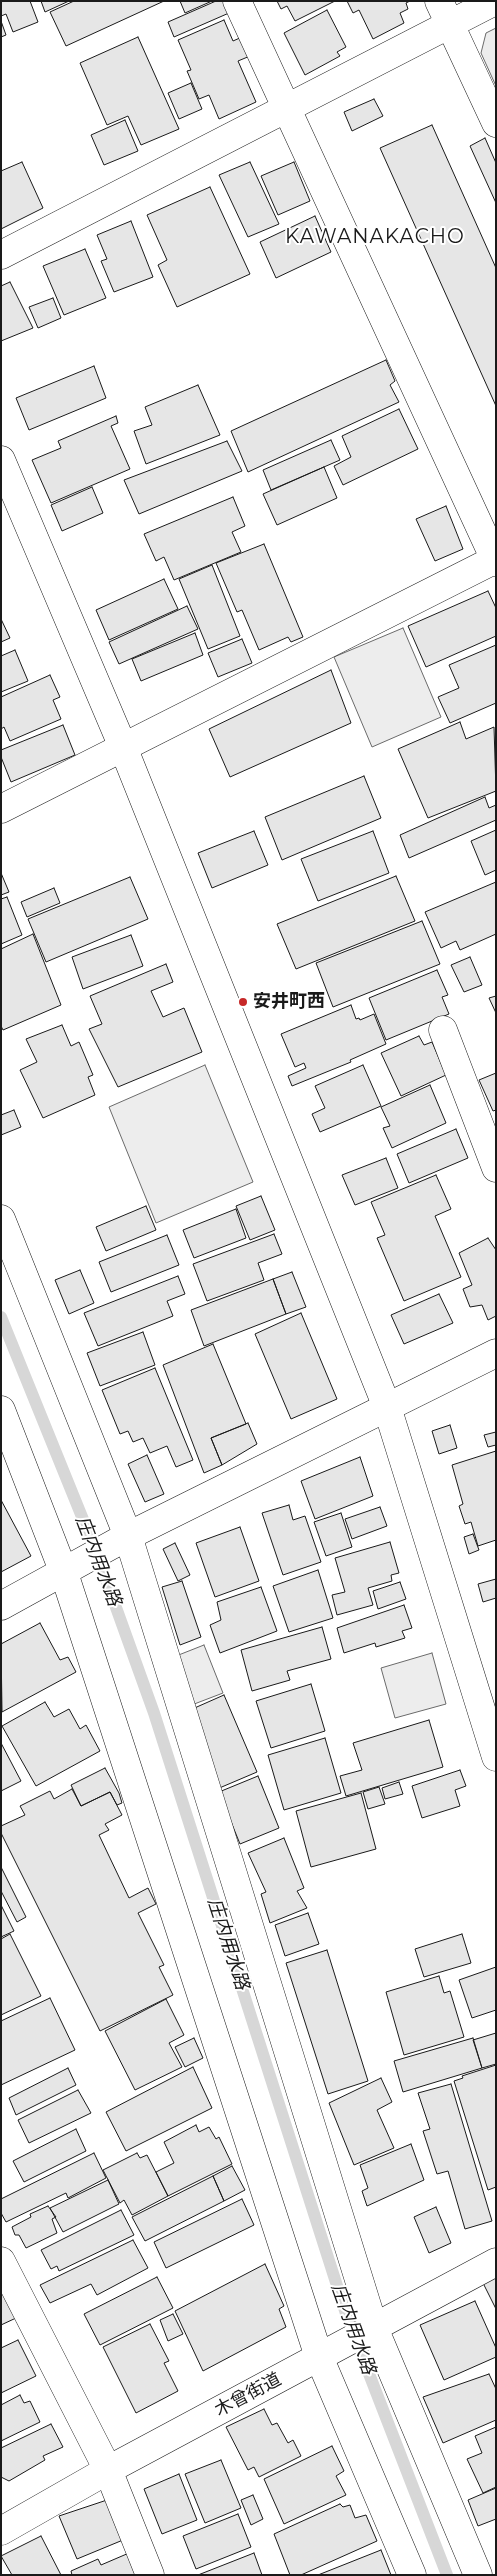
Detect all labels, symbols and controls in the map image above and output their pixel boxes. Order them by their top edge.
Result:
district label: KAWANAKACHO [284,225,466,249]
place label: 安井町西 [253,991,325,1013]
marker: 安井町西 [237,996,249,1008]
water label: 庄内用水路 [70,1513,126,1609]
water label: 庄内用水路 [202,1895,254,1993]
water label: 庄内用水路 [326,2280,380,2378]
street label: 木曾街道 [211,2369,285,2421]

